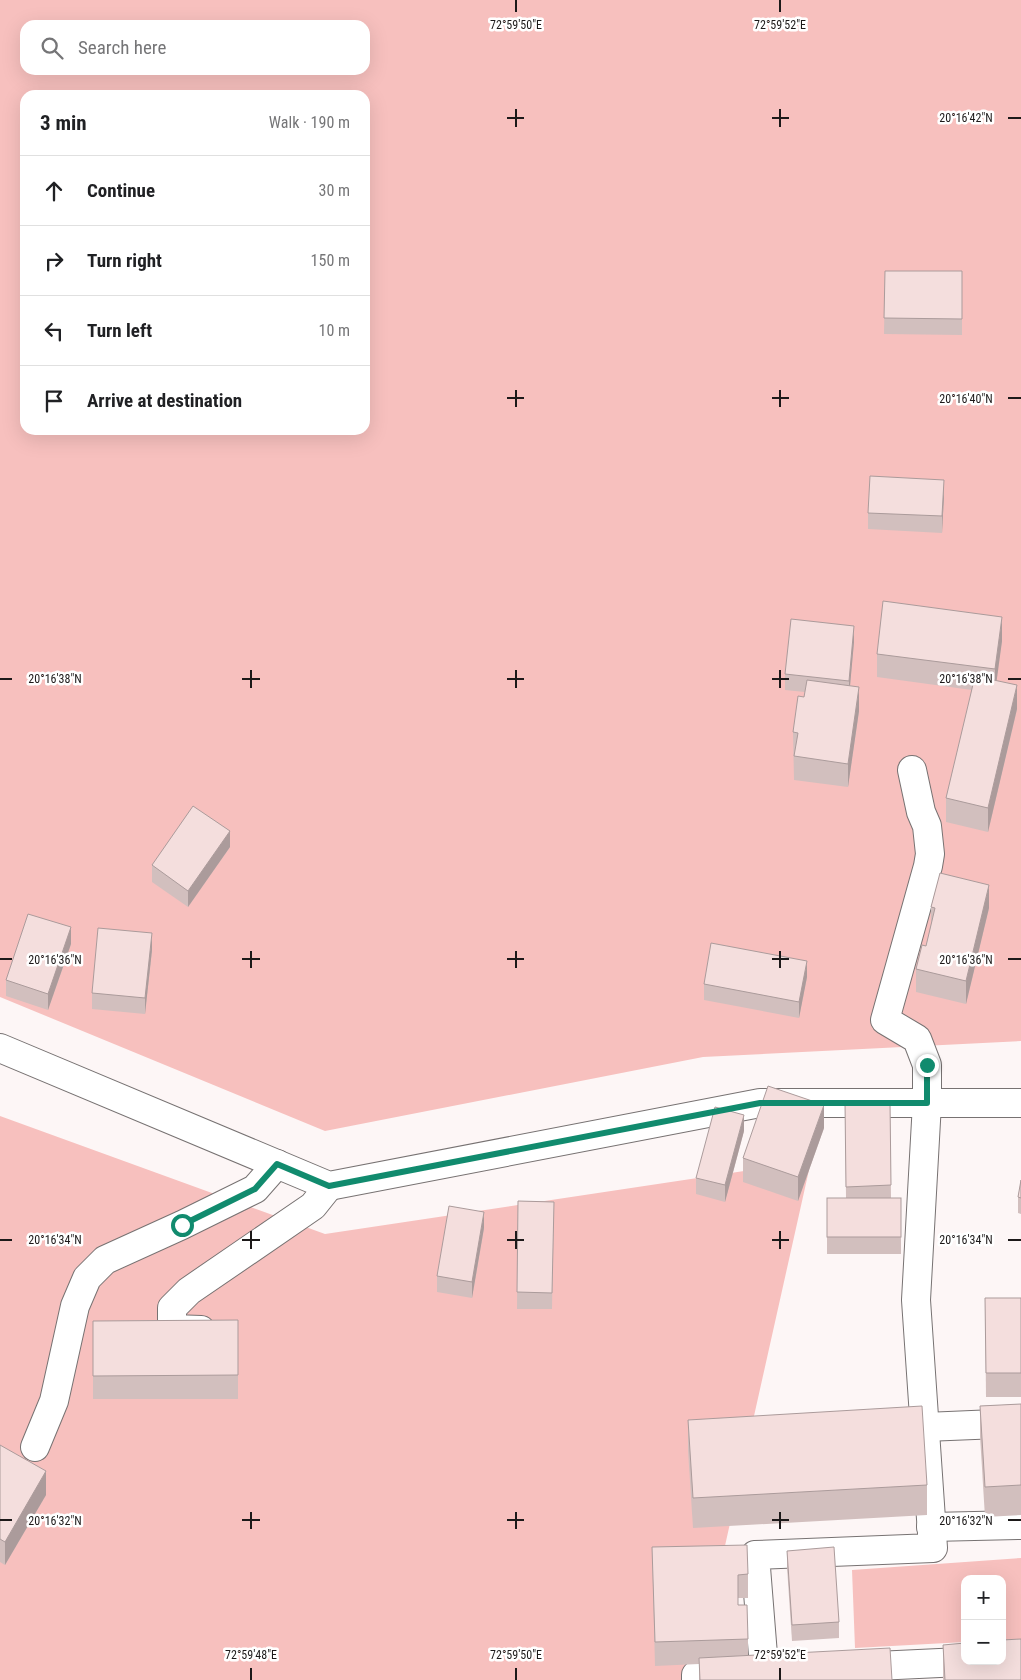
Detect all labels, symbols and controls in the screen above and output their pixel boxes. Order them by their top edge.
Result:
text: 72°59'50"E [490,18,542,32]
text: 72°59'52"E [754,18,806,32]
search box [20,20,370,75]
icon: search [38,34,66,62]
text: Search here [78,36,166,59]
text: 3 min [40,111,87,135]
text: 20°16'42"N [939,111,993,125]
text: Walk · 190 m [269,113,350,132]
icon: ahead [40,177,68,205]
text: Continue [87,179,155,202]
text: 30 m [318,181,350,200]
icon: right [40,247,68,275]
text: Turn right [87,249,162,272]
text: 150 m [311,251,350,270]
icon: left [40,317,68,345]
text: Turn left [87,319,152,342]
text: 10 m [318,321,350,340]
icon: arrive [40,387,68,415]
text: Arrive at destination [87,389,242,412]
text: 20°16'40"N [939,392,993,406]
text: 20°16'38"N [28,672,82,686]
text: 20°16'38"N [939,672,993,686]
text: 20°16'36"N [28,953,82,967]
text: 20°16'36"N [939,953,993,967]
route end [916,1054,939,1077]
route start [171,1214,194,1237]
text: 20°16'34"N [28,1233,82,1247]
text: 20°16'34"N [939,1233,993,1247]
text: 20°16'32"N [28,1514,82,1528]
text: 20°16'32"N [939,1514,993,1528]
map controls [961,1575,1006,1665]
button: + [961,1575,1006,1620]
button: − [961,1620,1006,1665]
text: 72°59'48"E [225,1648,277,1662]
text: 72°59'50"E [490,1648,542,1662]
text: 72°59'52"E [754,1648,806,1662]

